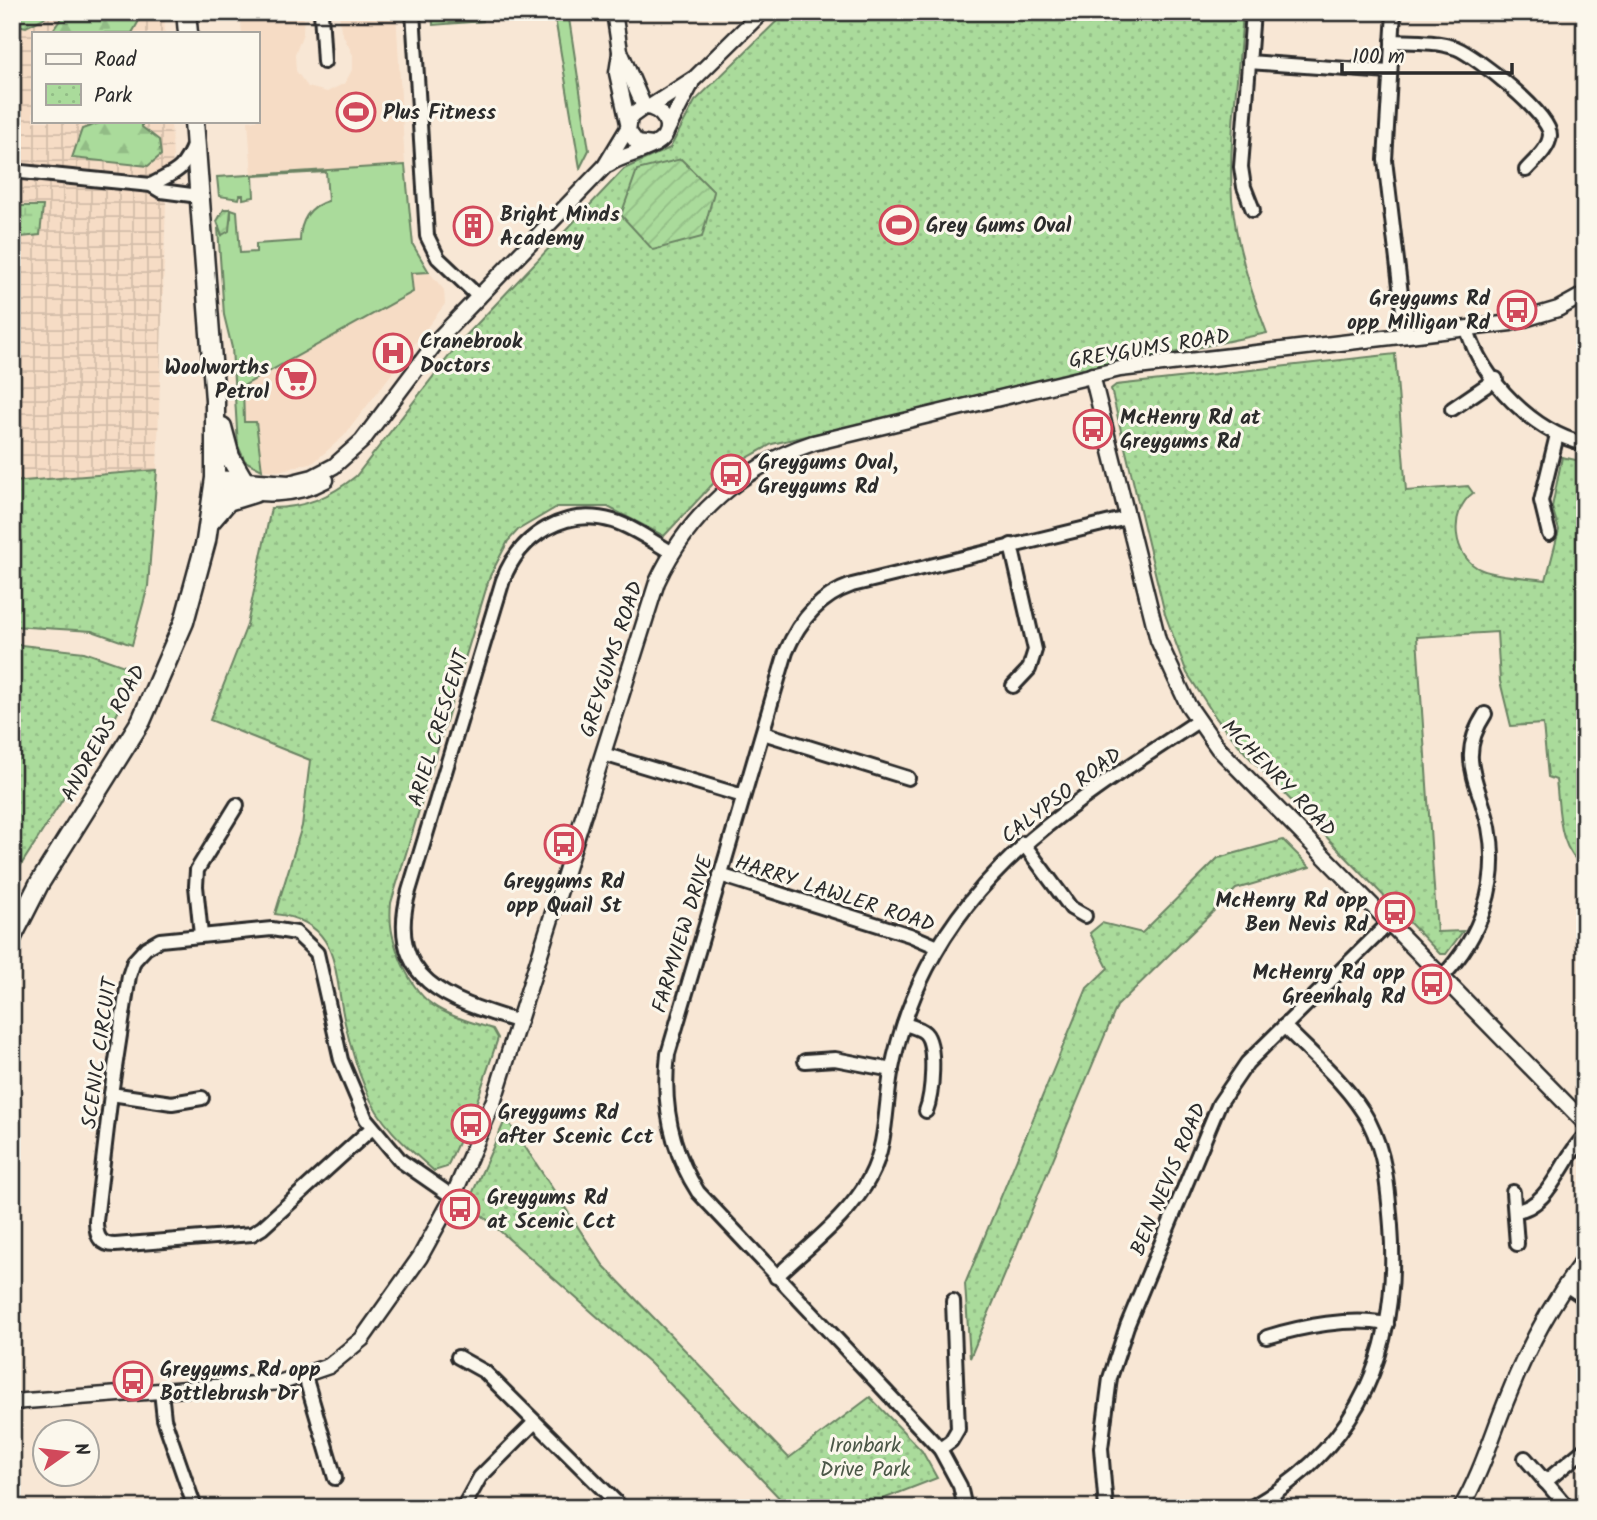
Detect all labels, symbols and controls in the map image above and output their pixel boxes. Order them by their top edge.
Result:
legend [32,32,259,122]
scale bar [1342,32,1511,76]
text: 100 m [1352,41,1405,74]
text: Road [94,44,137,77]
text: Park [94,80,132,113]
sports icon: Plus Fitness [335,91,377,133]
place label: Plus Fitness [383,97,496,130]
place label: Bright Minds Academy [500,199,620,256]
sports icon: Grey Gums Oval [878,204,920,246]
building icon: Bright Minds Academy [452,205,494,247]
place label: Grey Gums Oval [926,210,1072,243]
place label: Greygums Rd opp Milligan Rd [1347,283,1491,340]
bus stop icon: Greygums Rd opp Milligan Rd [1496,289,1538,331]
street label: GREYGUMS ROAD [1066,320,1232,378]
place label: Cranebrook Doctors [420,326,523,383]
hospital icon: Cranebrook Doctors [372,332,414,374]
place label: Woolworths Petrol [165,352,269,409]
supermarket icon: Woolworths Petrol [275,358,317,400]
place label: McHenry Rd at Greygums Rd [1120,402,1261,459]
bus stop icon: McHenry Rd at Greygums Rd [1072,408,1114,450]
place label: Greygums Oval, Greygums Rd [758,447,898,504]
bus stop icon: Greygums Oval, Greygums Rd [710,453,752,495]
street label: GREYGUMS ROAD [572,577,653,742]
street label: ARIEL CRESCENT [400,644,479,811]
street label: ANDREWS ROAD [53,659,156,808]
street label: MCHENRY ROAD [1213,712,1343,846]
street label: CALYPSO ROAD [994,740,1129,853]
bus stop icon: Greygums Rd opp Quail St [543,823,585,865]
street label: HARRY LAWLER ROAD [730,847,939,942]
street label: FARMVIEW DRIVE [644,851,723,1017]
place label: Greygums Rd opp Quail St [504,866,625,923]
place label: McHenry Rd opp Ben Nevis Rd [1215,885,1369,942]
bus stop icon: McHenry Rd opp Ben Nevis Rd [1374,891,1416,933]
place label: McHenry Rd opp Greenhalg Rd [1252,957,1406,1014]
bus stop icon: McHenry Rd opp Greenhalg Rd [1411,963,1453,1005]
street label: SCENIC CIRCUIT [74,974,128,1131]
place label: Greygums Rd after Scenic Cct [498,1097,654,1154]
street label: BEN NEVIS ROAD [1122,1098,1217,1261]
bus stop icon: Greygums Rd after Scenic Cct [450,1103,492,1145]
place label: Greygums Rd at Scenic Cct [487,1182,616,1239]
bus stop icon: Greygums Rd at Scenic Cct [439,1188,481,1230]
place label: Greygums Rd opp Bottlebrush Dr [160,1354,321,1411]
bus stop icon: Greygums Rd opp Bottlebrush Dr [112,1360,154,1402]
north arrow [32,1418,102,1488]
park label: Ironbark Drive Park [820,1430,910,1487]
text: N [65,1440,97,1459]

